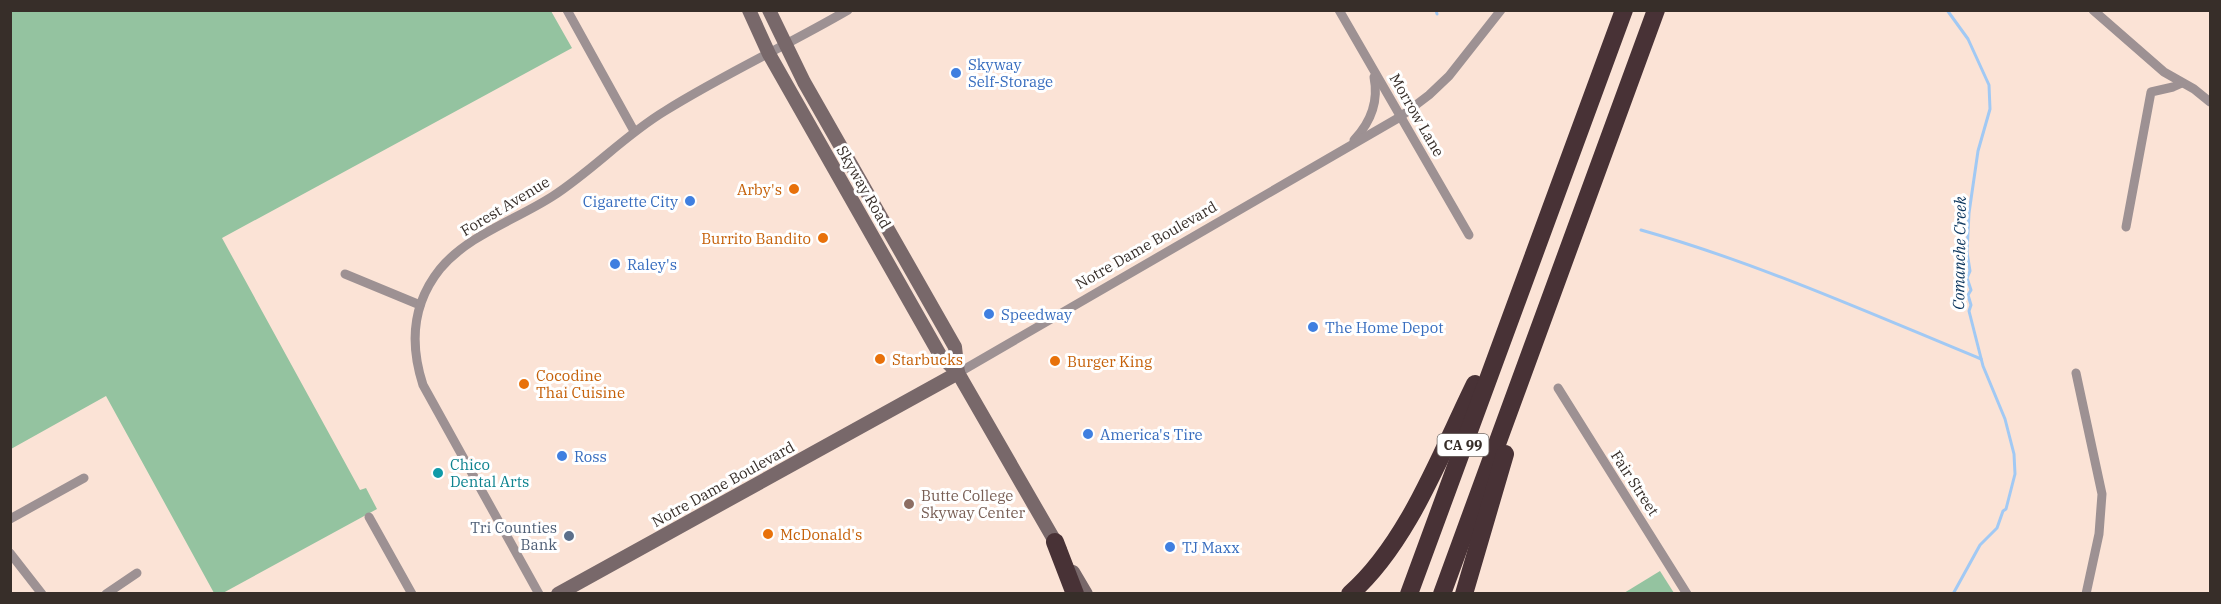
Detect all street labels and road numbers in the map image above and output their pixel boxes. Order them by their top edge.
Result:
street label: Morrow Lane [1386,70,1448,160]
street label: Skyway Road [833,142,895,232]
street label: Forest Avenue [457,172,553,240]
street label: Notre Dame Boulevard [1072,197,1220,293]
road number: CA 99 [1438,434,1488,456]
street label: Notre Dame Boulevard [648,437,798,531]
street label: Fair Street [1607,447,1663,519]

